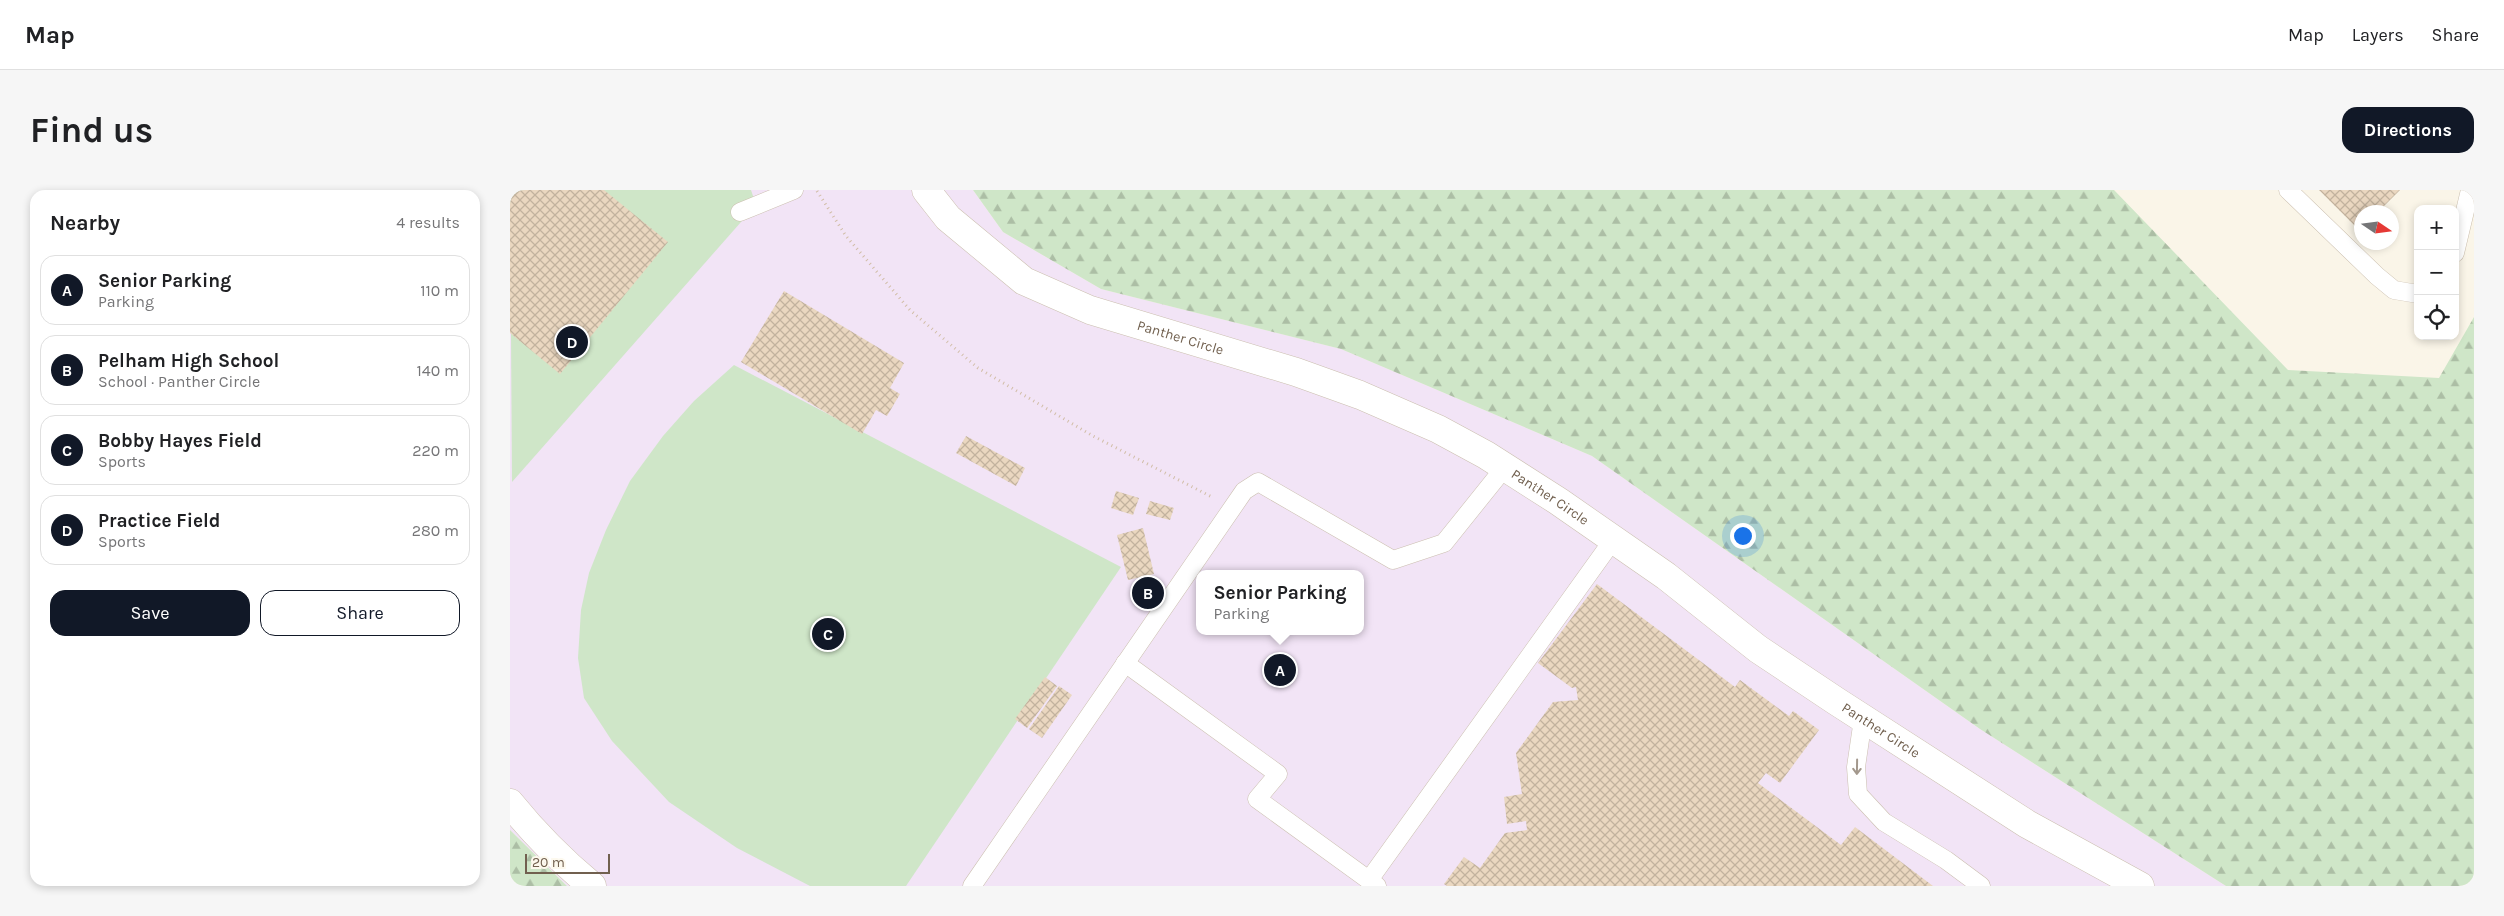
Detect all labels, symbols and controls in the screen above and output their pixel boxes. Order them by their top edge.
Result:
text: Map [25,21,75,49]
text: Map [2288,24,2324,46]
text: Layers [2352,24,2404,46]
text: Share [2432,24,2479,46]
button: Directions [2342,107,2474,153]
text: Find us [30,110,153,151]
north arrow [2354,205,2399,250]
map controls [2414,205,2459,340]
button: + [2414,205,2459,250]
text: Nearby [50,211,120,235]
text: 4 results [396,213,460,232]
button: − [2414,250,2459,295]
text: Senior Parking [98,270,231,292]
text: A [62,281,72,300]
text: 110 m [420,281,459,300]
text: Parking [98,292,154,311]
button: locate [2414,295,2459,340]
street label: Panther Circle [1135,317,1226,359]
pin: D [556,323,588,361]
text: Pelham High School [98,350,279,372]
text: B [62,361,72,380]
text: 140 m [417,361,459,380]
text: School · Panther Circle [98,372,260,391]
text: Bobby Hayes Field [98,430,262,452]
text: C [62,441,72,460]
text: 220 m [412,441,459,460]
text: Sports [98,452,146,471]
street label: Panther Circle [1508,466,1592,529]
text: Practice Field [98,510,220,532]
text: D [62,521,72,540]
text: 280 m [412,521,459,540]
your location [1730,523,1756,549]
text: Sports [98,532,146,551]
popup [1196,570,1364,635]
pin: B [1132,574,1164,612]
text: Senior Parking [1213,582,1347,604]
button: Save [50,590,250,636]
button: Share [260,590,460,636]
text: Parking [1213,604,1269,623]
pin: C [812,615,844,653]
pin: A [1264,651,1296,689]
street label: Panther Circle [1839,699,1923,762]
one-way arrow [1852,759,1862,775]
scale bar [525,851,610,874]
text: 20 m [532,854,565,871]

